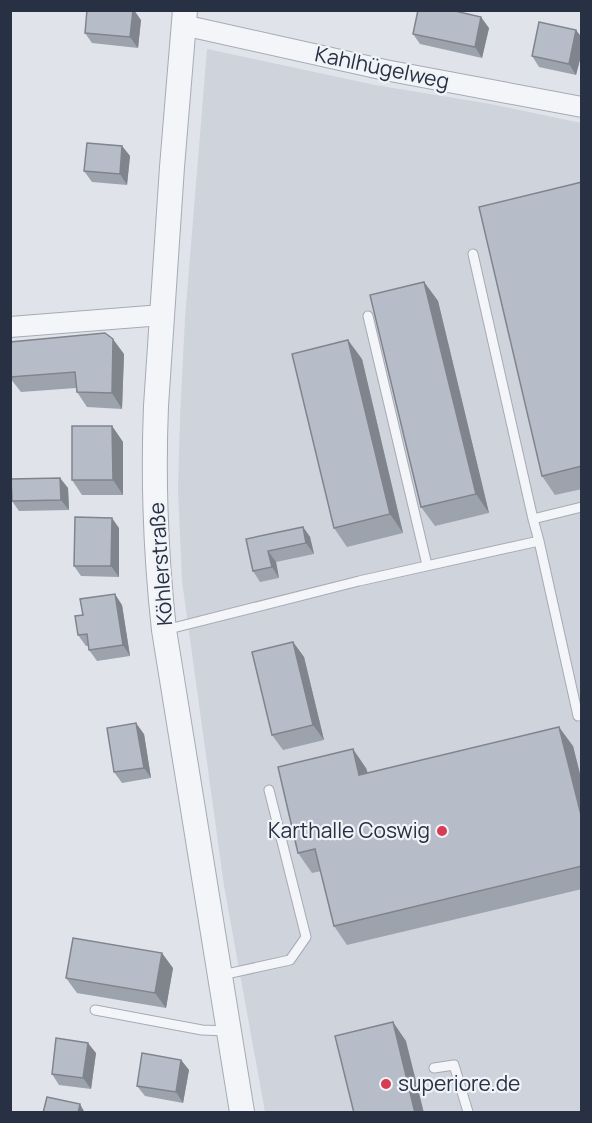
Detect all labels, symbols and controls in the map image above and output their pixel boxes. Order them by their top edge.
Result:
street label: Kahlhügelweg [313,39,452,95]
street label: Köhlerstraße [142,501,178,627]
place label: Karthalle Coswig [268,816,430,844]
marker: Karthalle Coswig [435,824,449,838]
place label: superiore.de [398,1069,520,1097]
marker: superiore.de [379,1077,393,1091]

